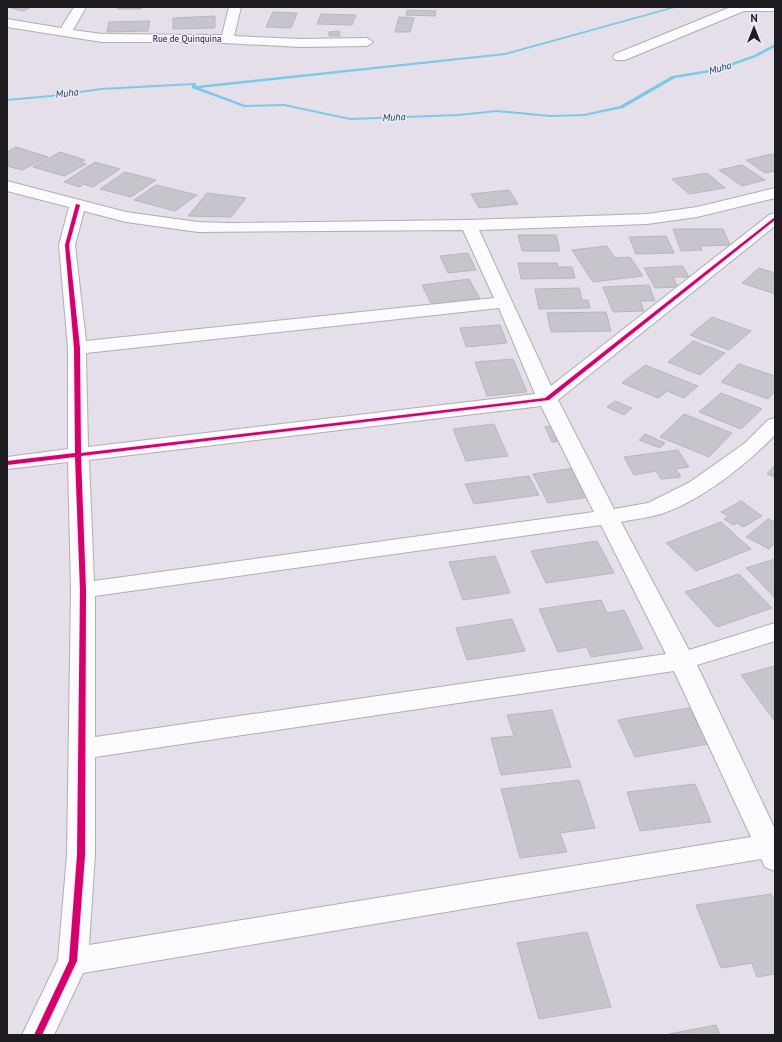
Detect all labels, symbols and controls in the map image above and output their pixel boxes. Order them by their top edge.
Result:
north arrow [734,8,774,48]
text: N [750,11,758,25]
street label: Rue de Quinquina [153,33,221,44]
water label: Muha [707,59,733,77]
water label: Muha [55,85,79,101]
water label: Muha [382,110,406,124]

